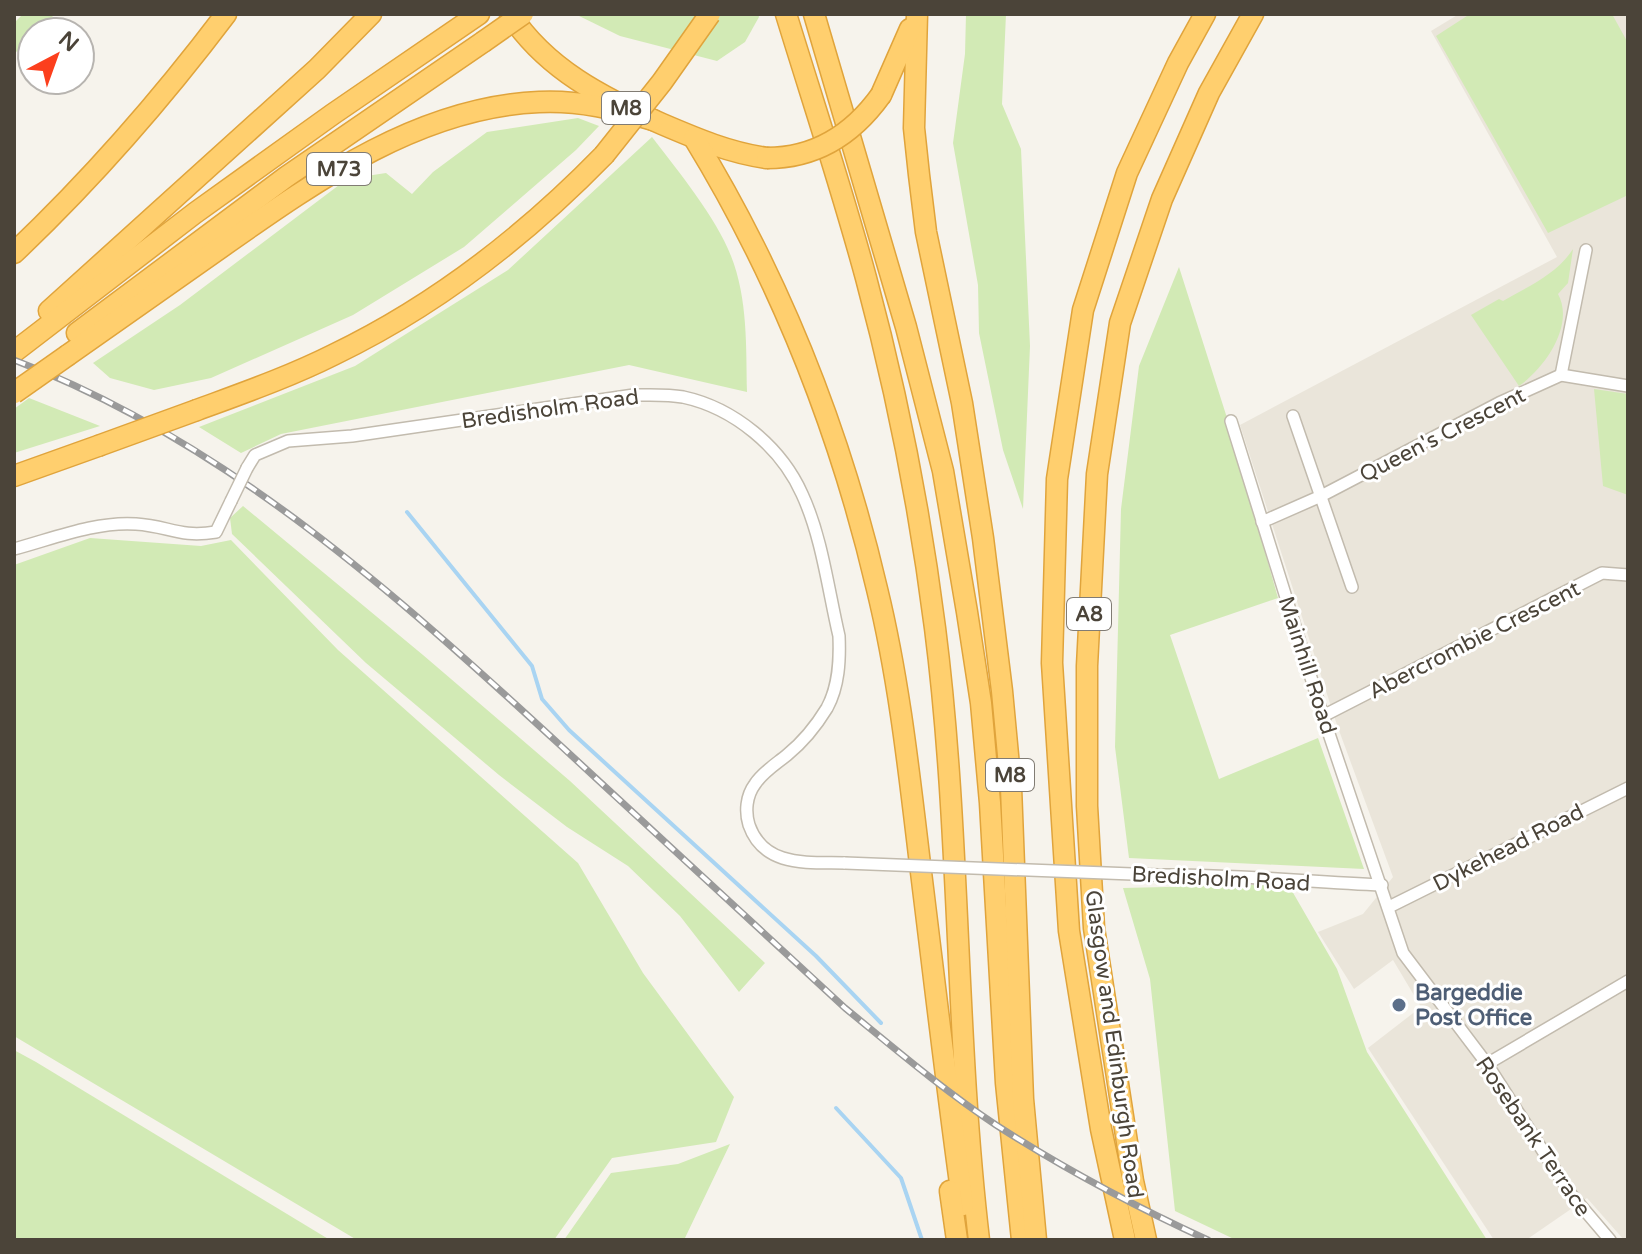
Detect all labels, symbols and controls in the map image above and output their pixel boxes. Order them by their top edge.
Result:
north arrow [16,16,96,96]
text: N [53,26,84,57]
road number: M8 [602,92,650,124]
road number: M73 [307,153,371,185]
street label: Queen's Crescent [1355,382,1530,488]
street label: Bredisholm Road [460,384,641,434]
street label: Abercrombie Crescent [1365,575,1584,704]
street label: Mainhill Road [1273,593,1342,737]
road number: A8 [1067,598,1111,630]
road number: M8 [986,759,1034,791]
street label: Dykehead Road [1429,799,1588,897]
street label: Bredisholm Road [1131,861,1311,897]
street label: Glasgow and Edinburgh Road [1080,888,1149,1200]
place label: Bargeddie Post Office [1415,980,1532,1031]
marker: Bargeddie Post Office [1390,996,1408,1014]
street label: Rosebank Terrace [1470,1052,1596,1221]

